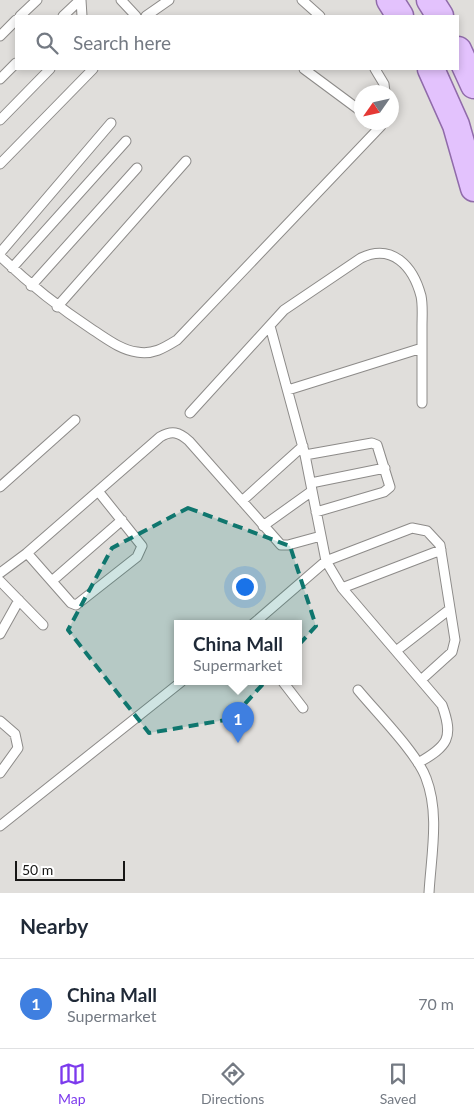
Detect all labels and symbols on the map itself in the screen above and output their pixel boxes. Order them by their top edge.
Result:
north arrow [354,85,399,130]
your location [232,574,258,600]
pin: 1 [222,702,254,743]
scale bar [15,858,125,881]

